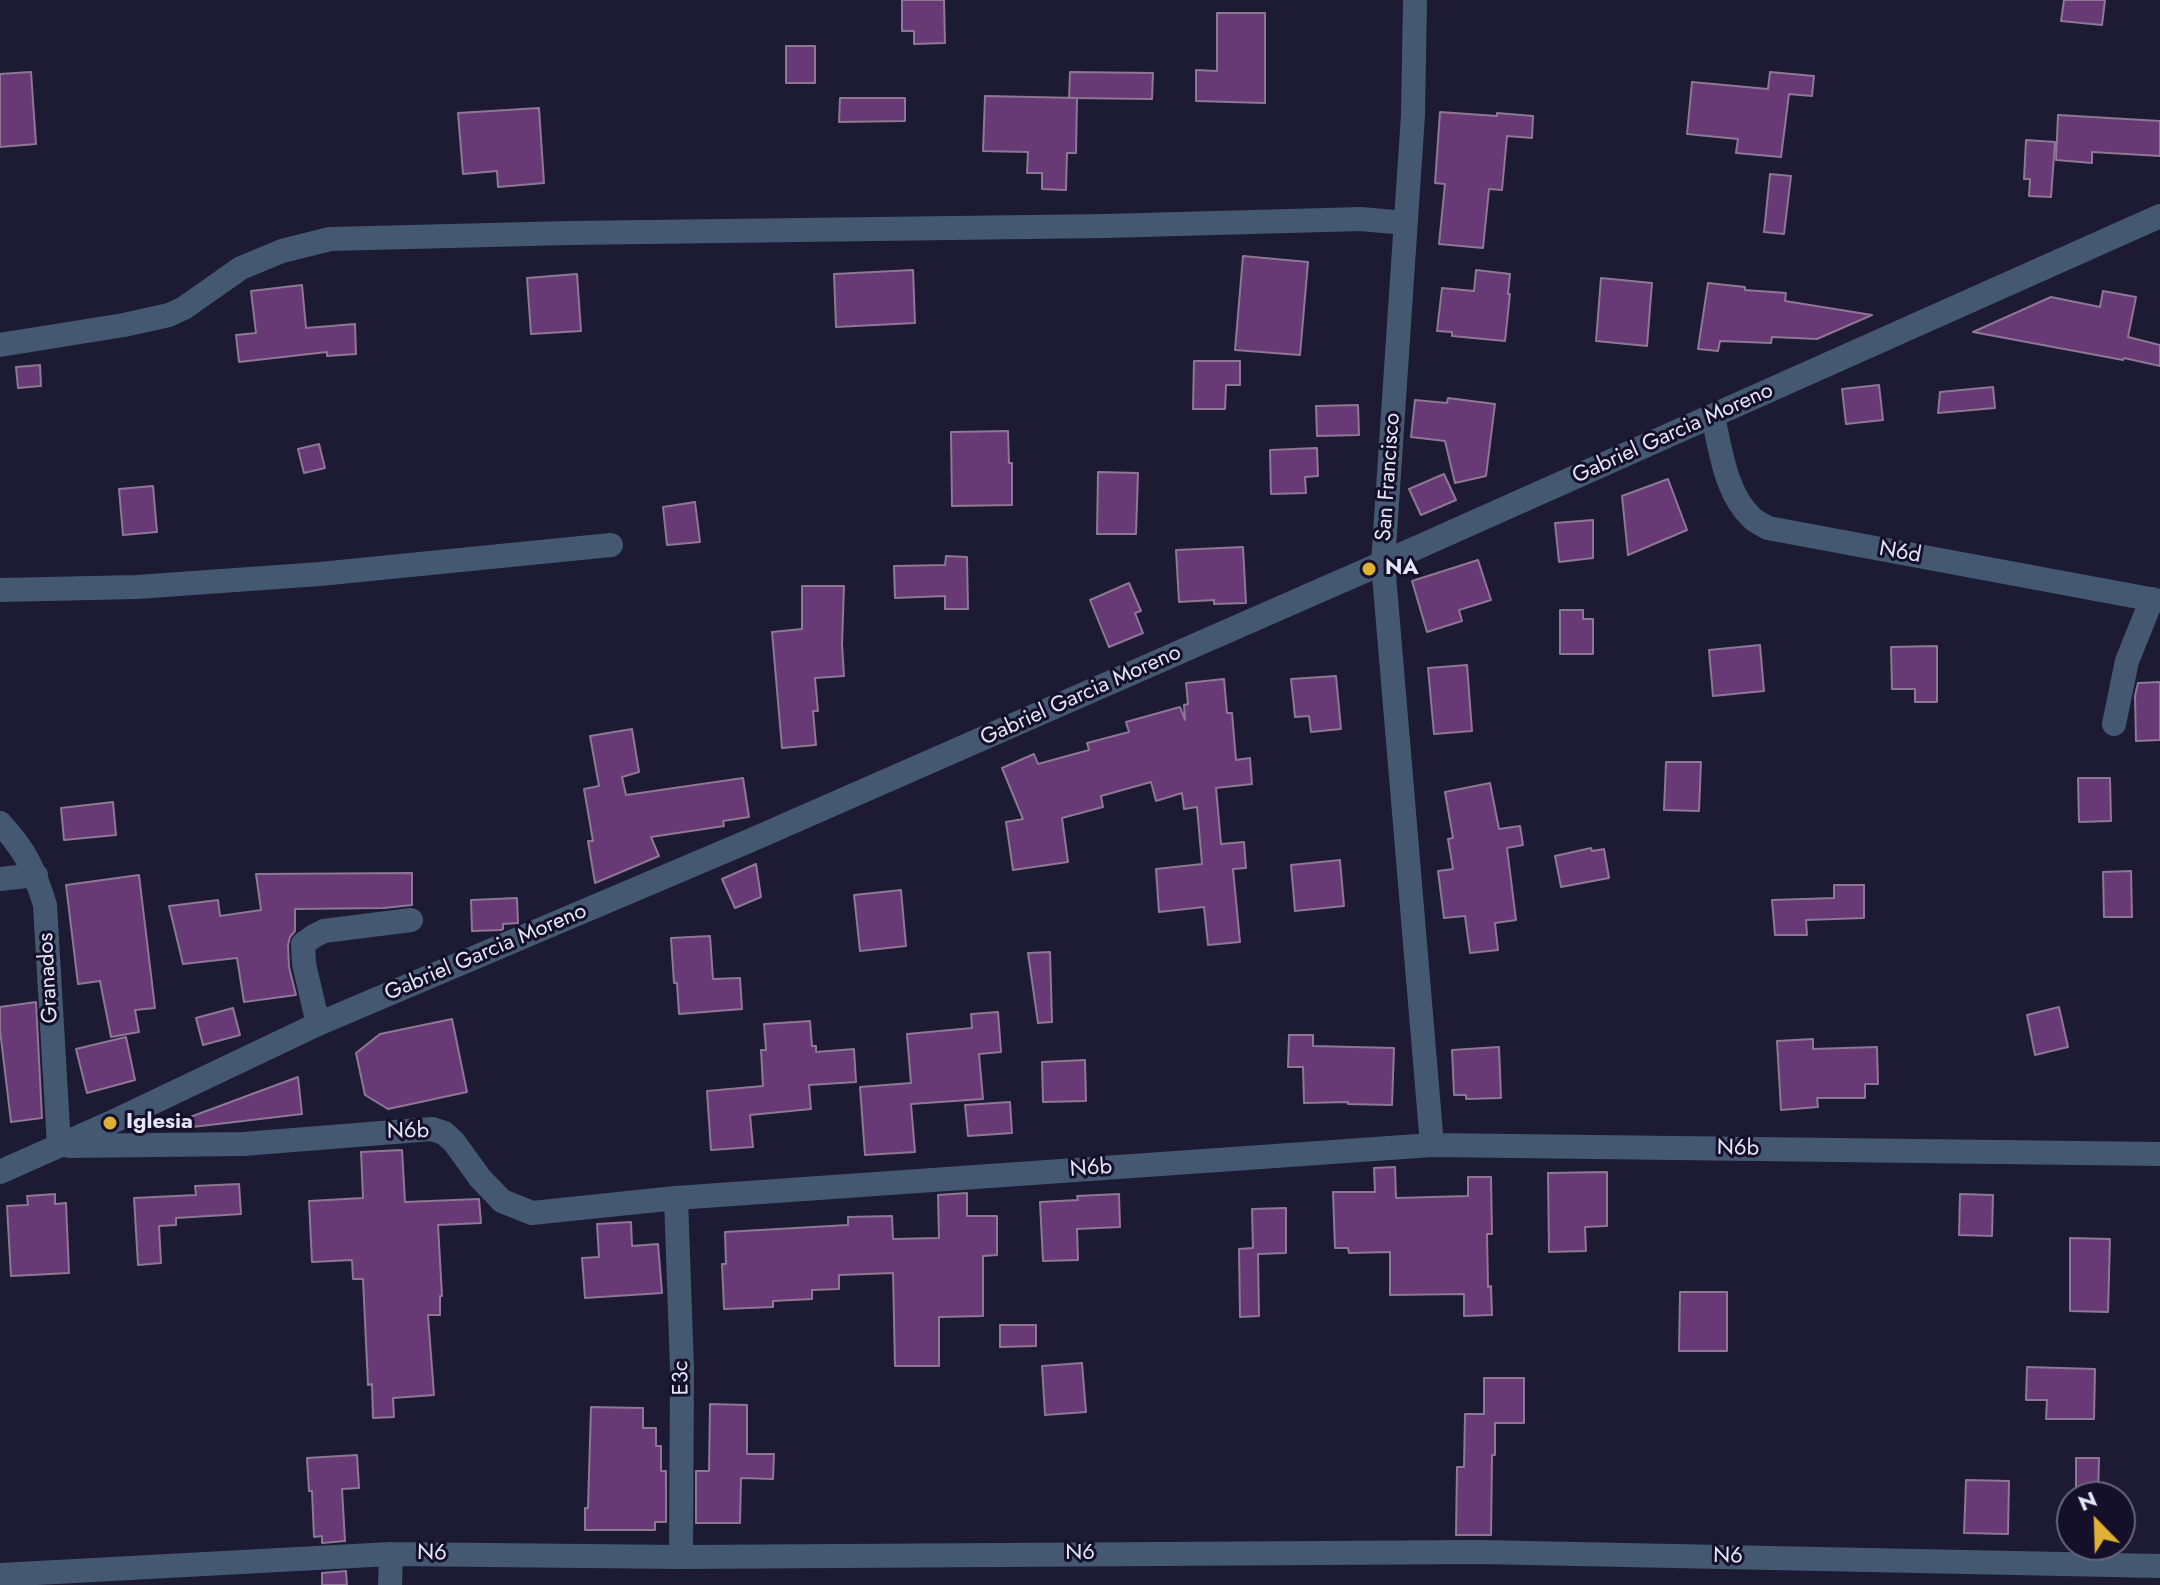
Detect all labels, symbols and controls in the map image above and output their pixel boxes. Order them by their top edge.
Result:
street label: Gabriel Garcia Moreno [1569,378,1777,490]
street label: San Francisco [1371,412,1407,542]
street label: N6d [1877,536,1923,570]
place label: NA [1385,556,1419,582]
marker: NA [1360,560,1378,578]
street label: Gabriel Garcia Moreno [977,640,1185,752]
street label: Gabriel Garcia Moreno [381,899,591,1007]
street label: Granados [33,932,65,1024]
place label: Iglesia [126,1110,193,1136]
marker: Iglesia [101,1114,119,1132]
street label: N6b [387,1118,429,1146]
street label: N6b [1717,1135,1759,1163]
street label: N6b [1069,1154,1113,1184]
street label: E3c [668,1360,696,1396]
north arrow [2056,1481,2136,1561]
text: N [2073,1483,2102,1519]
street label: N6 [417,1541,447,1567]
street label: N6 [1065,1541,1095,1567]
street label: N6 [1713,1544,1743,1570]

